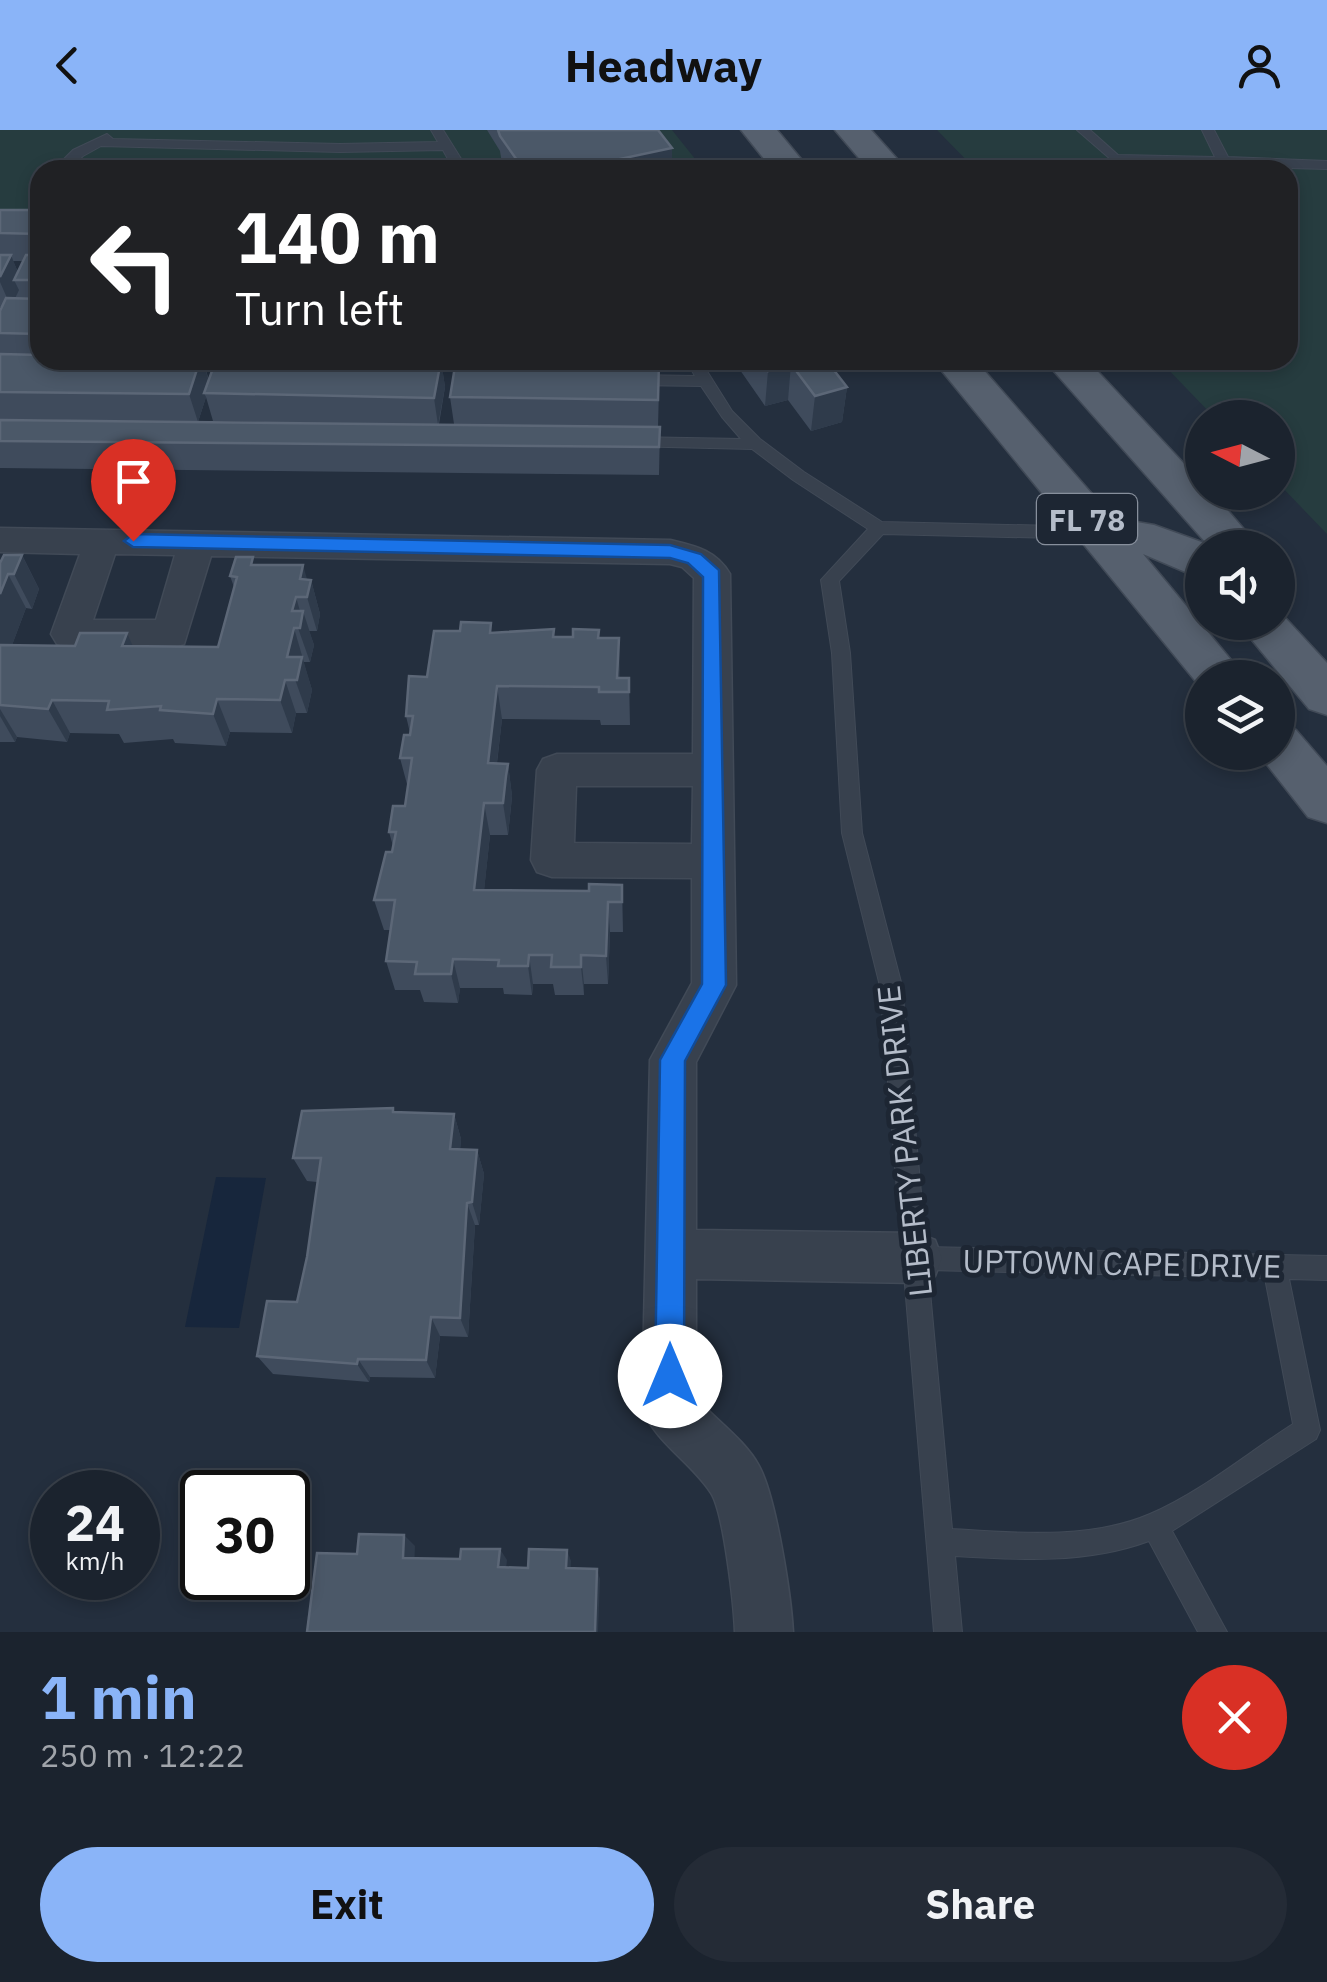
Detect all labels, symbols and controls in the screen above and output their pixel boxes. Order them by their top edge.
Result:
text: Headway [565,36,762,94]
icon: back [40,38,95,93]
icon: person [1232,38,1287,93]
text: 140 m [235,191,440,282]
icon: left [70,200,200,330]
text: Turn left [235,279,404,337]
north arrow [1185,400,1295,510]
map controls [1185,400,1295,770]
pin [91,439,176,542]
icon: arrive [106,454,161,509]
road number: FL 78 [1037,494,1137,544]
button: sound [1185,530,1295,640]
button: layers [1185,660,1295,770]
street label: LIBERTY PARK DRIVE [867,983,941,1299]
street label: UPTOWN CAPE DRIVE [962,1239,1282,1287]
position arrow [618,1324,722,1428]
speed limit sign: 30 [180,1470,310,1600]
text: 24 [65,1490,125,1555]
text: km/h [66,1544,124,1577]
text: 1 min [40,1657,197,1736]
button: close [1182,1665,1287,1770]
text: 250 m · 12:22 [40,1734,245,1776]
button: Exit [40,1847,654,1962]
button: Share [674,1847,1287,1962]

